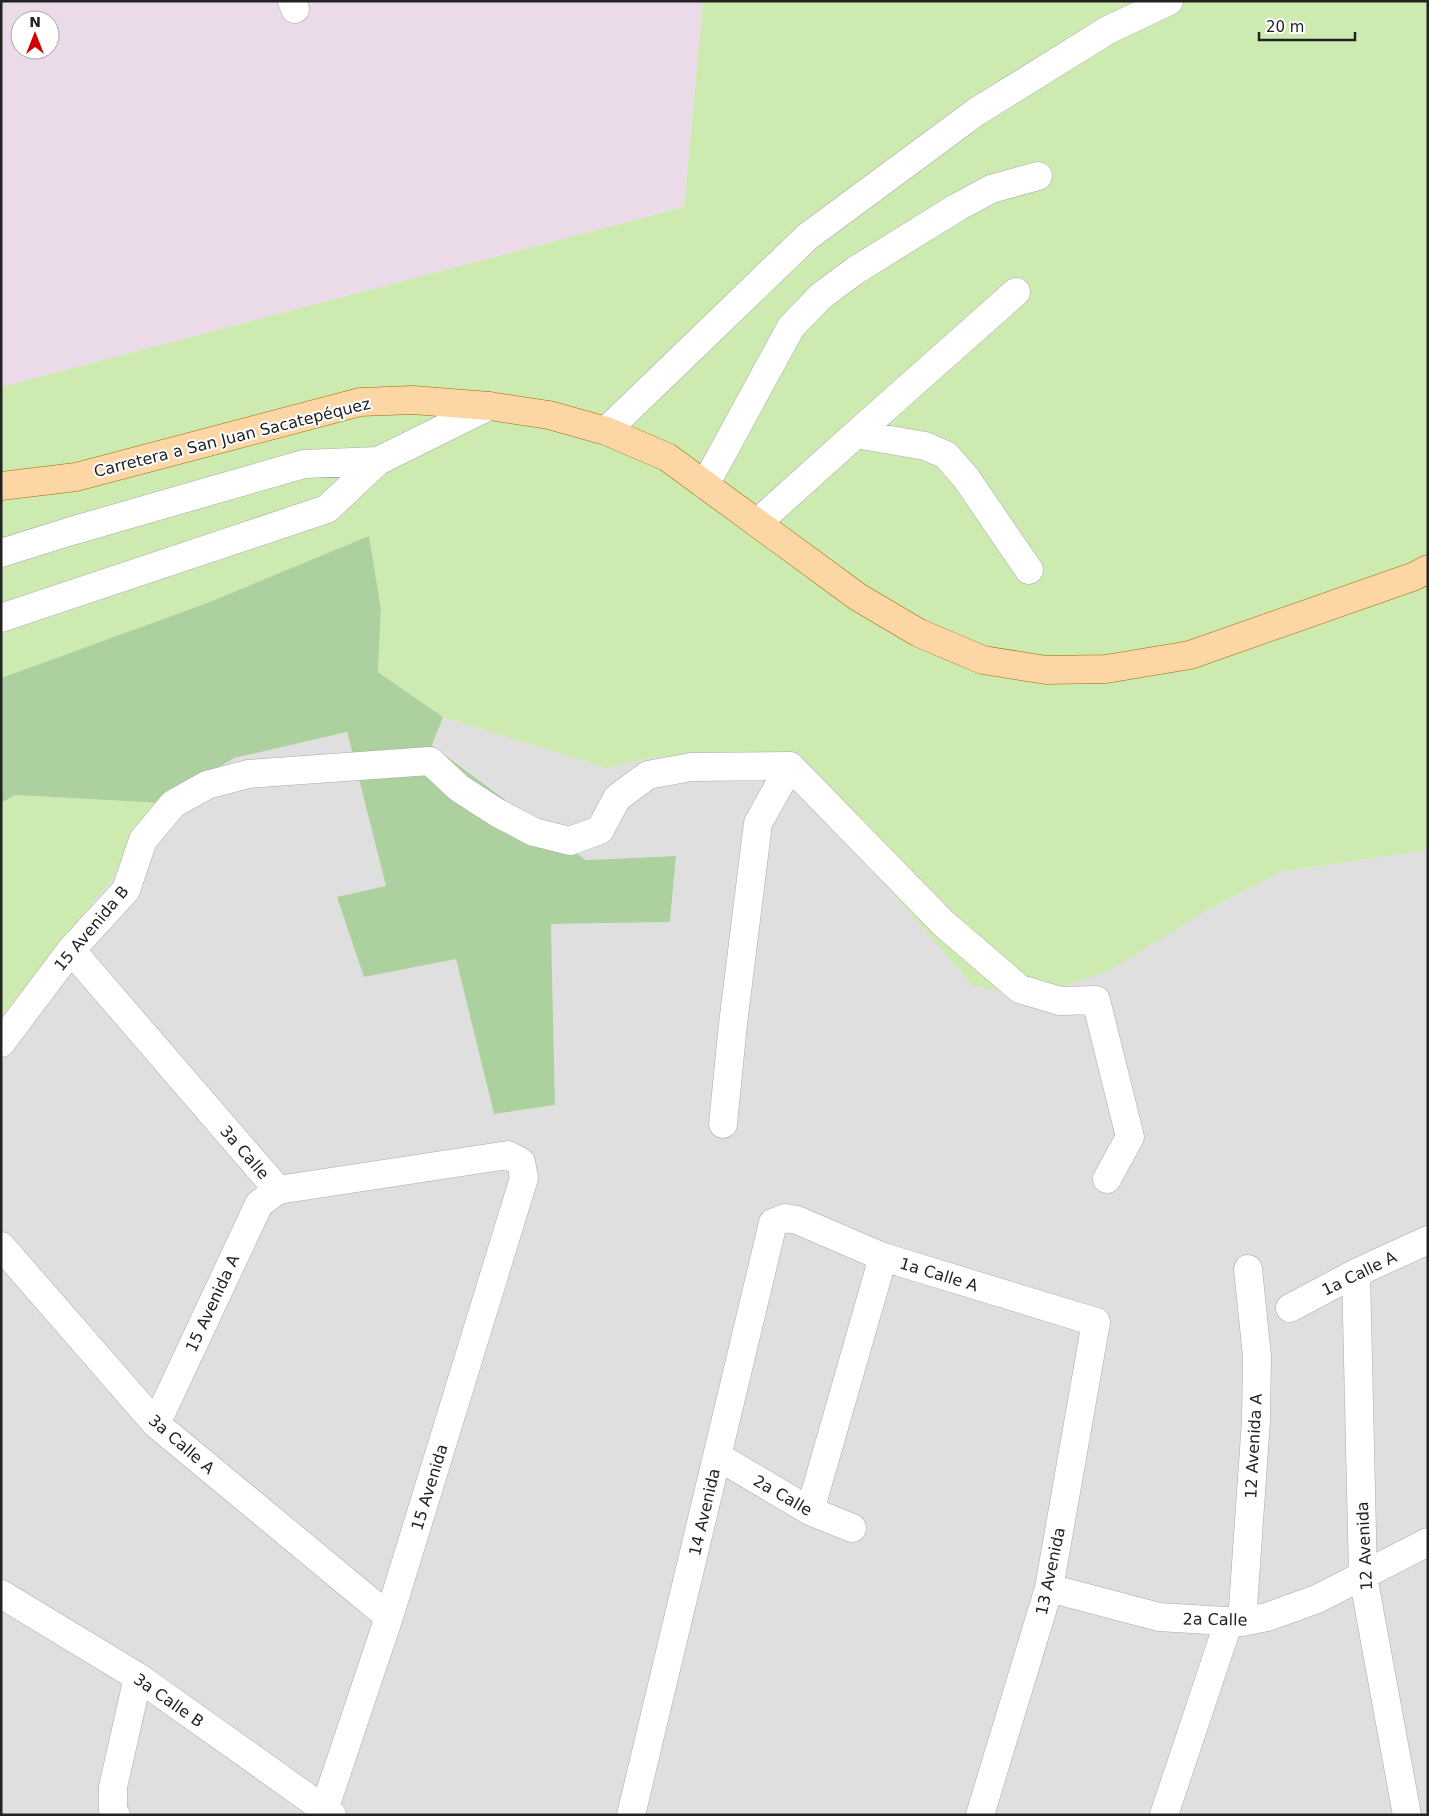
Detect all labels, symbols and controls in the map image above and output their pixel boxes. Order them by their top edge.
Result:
north arrow [10,10,60,60]
scale bar [1259,10,1355,42]
text: N [29,14,41,30]
text: 20 m [1266,18,1304,36]
street label: Carretera a San Juan Sacatepéquez [92,394,372,481]
street label: 15 Avenida B [50,882,133,975]
street label: 3a Calle [216,1122,273,1183]
street label: 1a Calle A [1319,1247,1400,1300]
street label: 15 Avenida A [182,1251,243,1355]
street label: 1a Calle A [897,1254,980,1295]
street label: 12 Avenida A [1241,1393,1266,1499]
street label: 3a Calle A [145,1411,218,1478]
street label: 15 Avenida [407,1442,452,1533]
street label: 14 Avenida [685,1466,724,1558]
street label: 2a Calle [750,1471,816,1520]
street label: 12 Avenida [1353,1501,1376,1591]
street label: 13 Avenida [1032,1525,1069,1617]
street label: 2a Calle [1182,1609,1248,1630]
street label: 3a Calle B [130,1669,207,1731]

